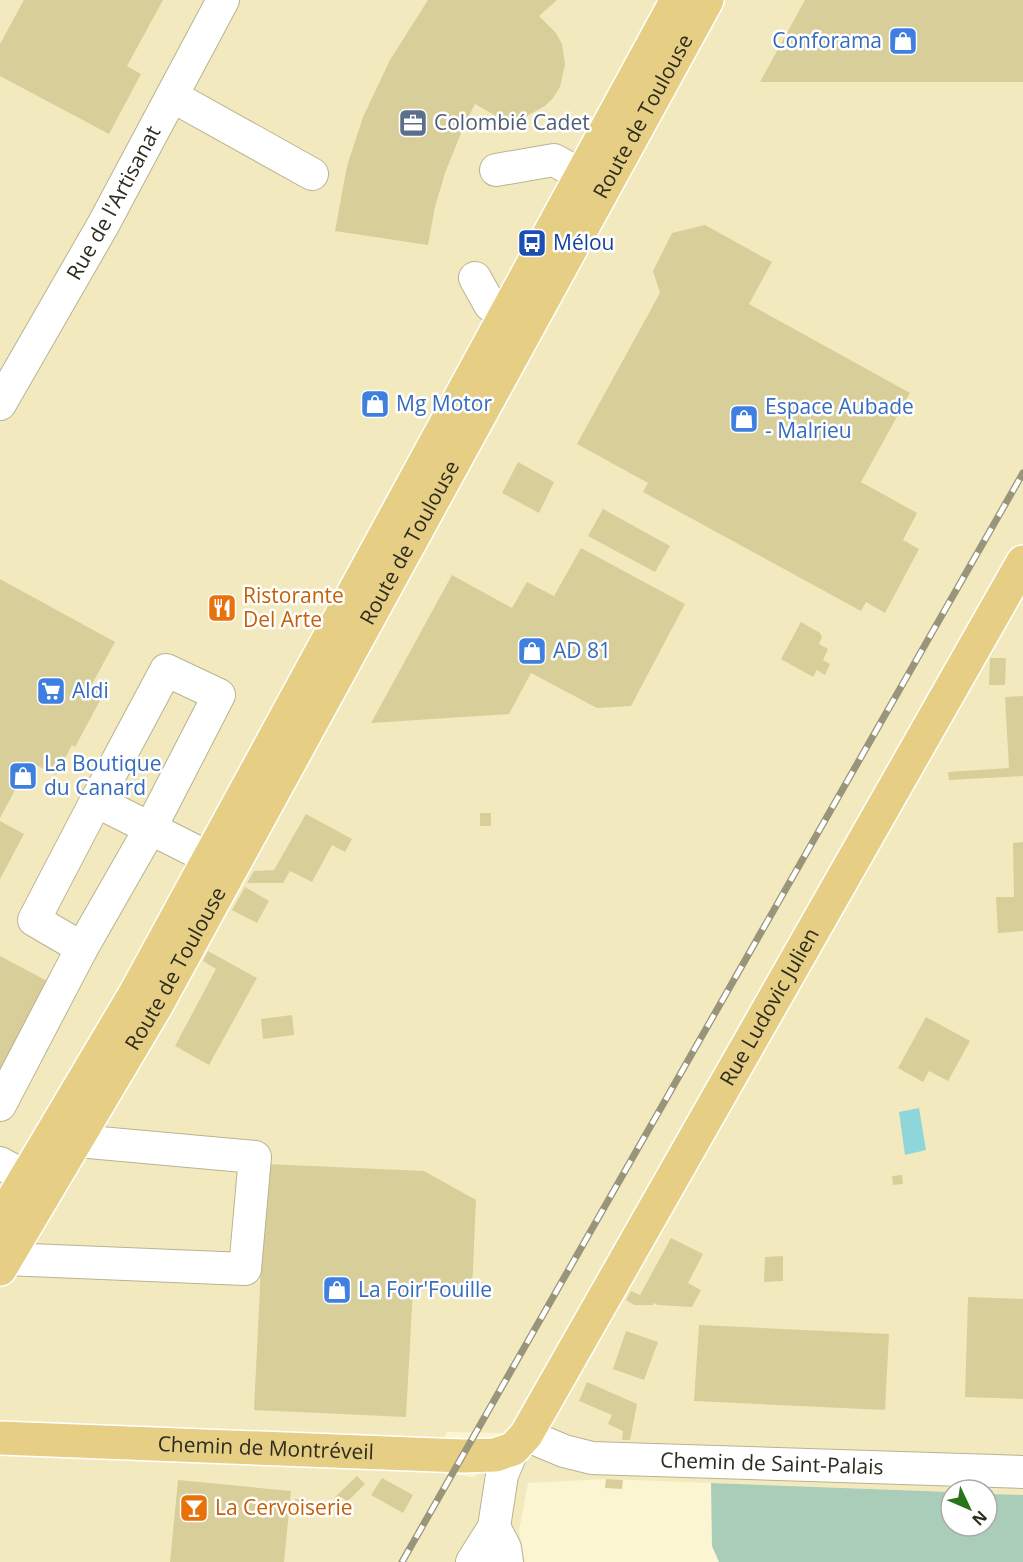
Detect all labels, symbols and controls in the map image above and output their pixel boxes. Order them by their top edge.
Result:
shop icon: Conforama [887,25,919,57]
place label: Conforama [772,26,882,54]
street label: Route de Toulouse [586,29,699,203]
office icon: Colombié Cadet [397,107,429,139]
place label: Colombié Cadet [434,108,590,136]
street label: Rue de l'Artisanat [59,121,166,285]
bus stop icon: Mélou [516,227,548,259]
place label: Mélou [553,228,615,256]
shop icon: Mg Motor [359,388,391,420]
place label: Mg Motor [396,389,492,417]
place label: Espace Aubade - Malrieu [765,392,914,444]
shop icon: Espace Aubade - Malrieu [728,403,760,435]
street label: Route de Toulouse [353,455,465,629]
place label: Ristorante Del Arte [243,581,344,633]
restaurant icon: Ristorante Del Arte [206,592,238,624]
shop icon: AD 81 [516,635,548,667]
place label: AD 81 [553,636,611,664]
supermarket icon: Aldi [35,675,67,707]
place label: Aldi [72,676,109,704]
place label: La Boutique du Canard [44,749,161,801]
shop icon: La Boutique du Canard [7,760,39,792]
street label: Route de Toulouse [118,881,232,1055]
street label: Rue Ludovic Julien [713,922,825,1091]
shop icon: La Foir'Fouille [321,1274,353,1306]
place label: La Foir'Fouille [358,1275,492,1303]
street label: Chemin de Montréveil [157,1429,375,1466]
street label: Chemin de Saint-Palais [660,1445,884,1480]
north arrow [939,1478,999,1538]
bar icon: La Cervoiserie [178,1492,210,1524]
place label: La Cervoiserie [215,1493,353,1521]
text: N [967,1506,992,1531]

